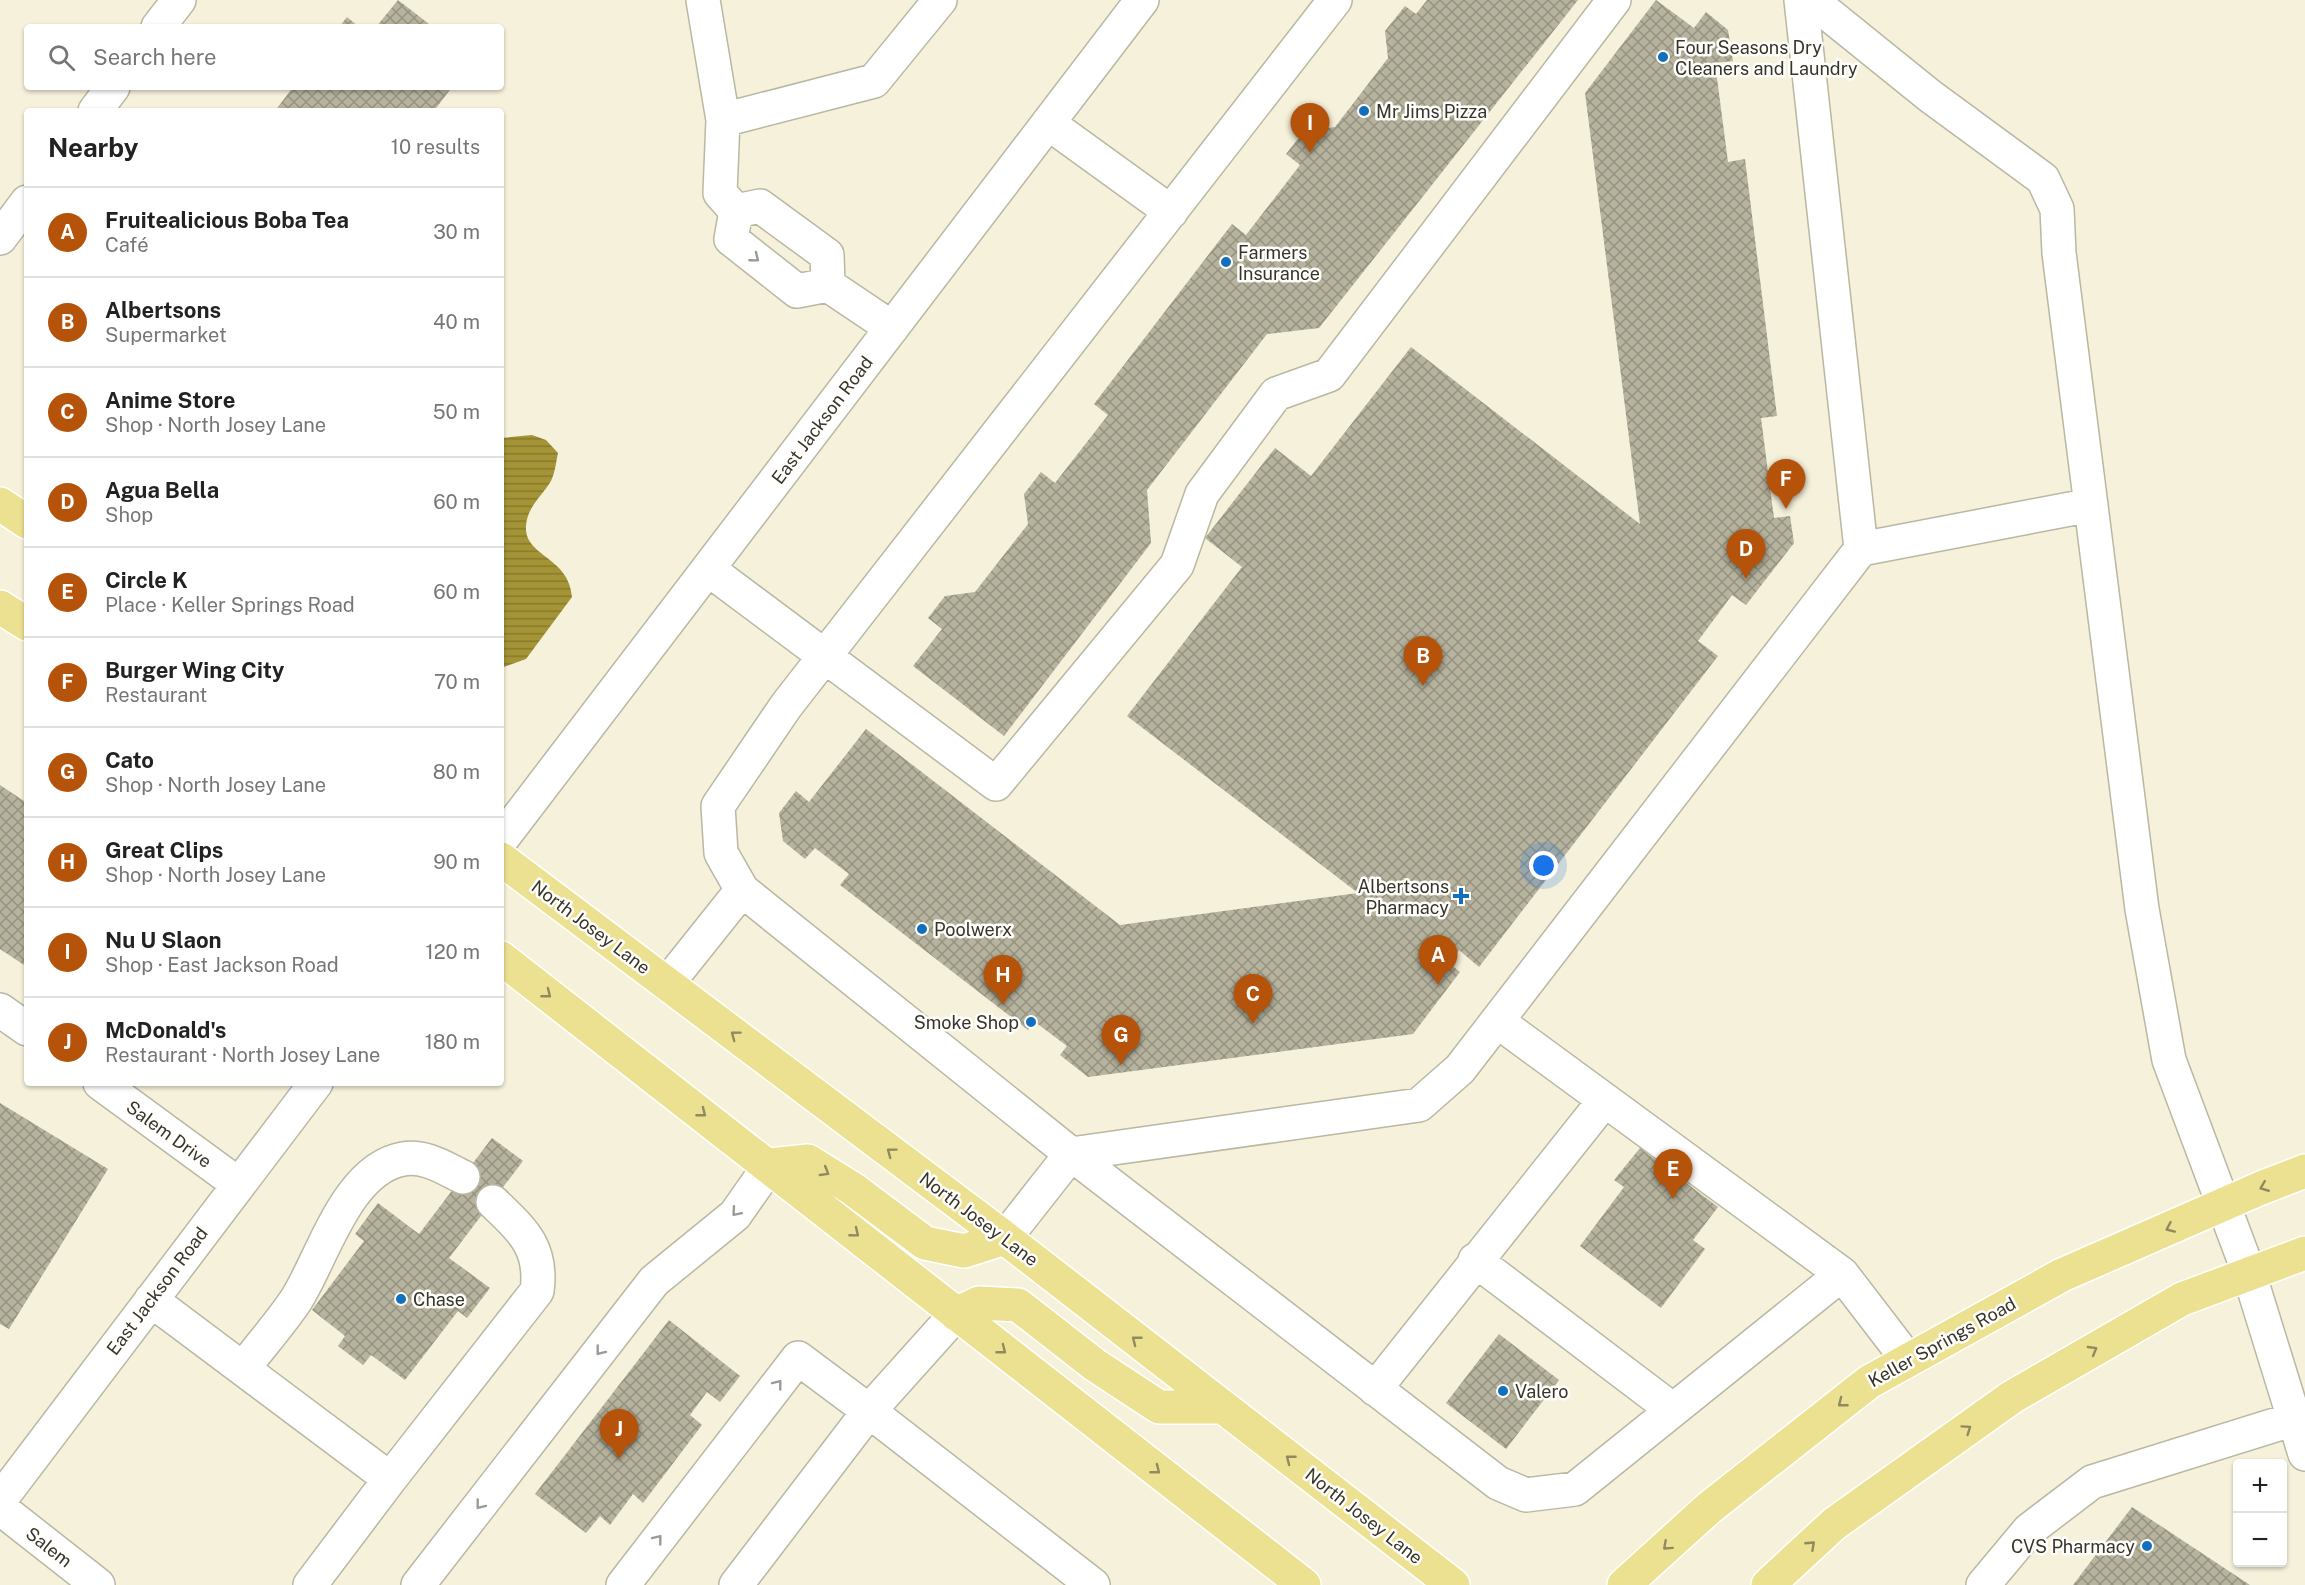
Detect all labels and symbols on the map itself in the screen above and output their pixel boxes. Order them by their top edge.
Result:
place label: Four Seasons Dry Cleaners and Laundry [1675,37,1858,79]
marker: Four Seasons Dry Cleaners and Laundry [1656,50,1670,64]
place label: Mr Jims Pizza [1376,101,1487,122]
pin: I [1290,104,1330,153]
marker: Mr Jims Pizza [1357,104,1371,118]
place label: Farmers Insurance [1238,242,1320,284]
one-way arrow [749,250,760,261]
marker: Farmers Insurance [1219,255,1233,269]
street label: East Jackson Road [767,352,877,488]
pin: F [1766,460,1806,509]
pin: D [1726,530,1766,579]
pin: B [1404,636,1442,686]
your location [1529,851,1558,880]
street label: North Josey Lane [528,876,654,978]
place label: Albertsons Pharmacy [1357,876,1449,918]
marker: Albertsons Pharmacy [1454,889,1468,903]
place label: Poolwerx [934,919,1012,940]
marker: Poolwerx [915,922,929,936]
pin: A [1418,936,1458,985]
pin: H [984,956,1022,1005]
pin: C [1234,974,1272,1024]
one-way arrow [541,986,552,997]
place label: Smoke Shop [914,1012,1019,1033]
marker: Smoke Shop [1024,1015,1038,1029]
pin: G [1102,1016,1140,1065]
one-way arrow [731,1032,742,1043]
street label: Salem Drive [122,1096,216,1172]
one-way arrow [695,1105,706,1116]
one-way arrow [886,1149,897,1160]
pin: E [1654,1150,1692,1199]
one-way arrow [819,1165,829,1176]
street label: North Josey Lane [916,1168,1042,1270]
one-way arrow [2259,1180,2270,1192]
one-way arrow [732,1206,743,1217]
one-way arrow [2165,1220,2176,1232]
street label: East Jackson Road [102,1223,212,1359]
one-way arrow [848,1226,859,1237]
place label: Chase [413,1289,465,1310]
marker: Chase [394,1292,408,1306]
street label: Keller Springs Road [1865,1293,2019,1391]
one-way arrow [1132,1336,1143,1347]
one-way arrow [995,1342,1006,1353]
one-way arrow [596,1344,607,1355]
one-way arrow [2087,1346,2097,1357]
one-way arrow [770,1380,781,1391]
place label: Valero [1515,1381,1569,1402]
marker: Valero [1496,1384,1510,1398]
one-way arrow [1838,1396,1849,1407]
pin: J [600,1410,638,1459]
one-way arrow [1961,1425,1972,1436]
one-way arrow [1286,1455,1297,1466]
one-way arrow [1149,1462,1160,1473]
street label: North Josey Lane [1301,1464,1427,1568]
one-way arrow [477,1498,488,1509]
street label: Salem [22,1522,76,1572]
one-way arrow [651,1534,662,1545]
place label: CVS Pharmacy [2011,1536,2135,1557]
one-way arrow [1663,1539,1674,1550]
marker: CVS Pharmacy [2140,1539,2154,1553]
one-way arrow [1804,1541,1815,1552]

